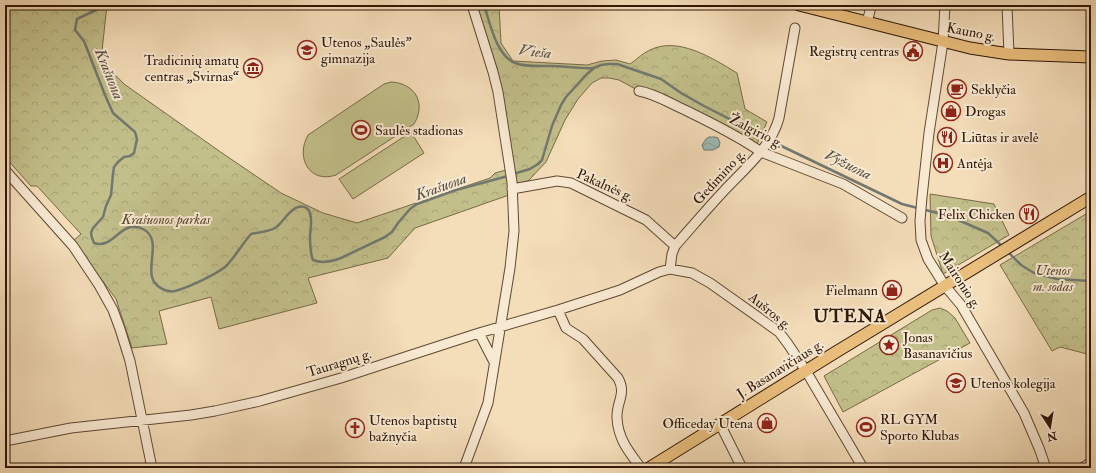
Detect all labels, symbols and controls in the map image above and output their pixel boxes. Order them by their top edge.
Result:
street label: Kauno g. [945,19,997,45]
place label: Utenos „Saulės” gimnazija [321,34,412,67]
school or university icon: Utenos „Saulės” gimnazija [296,39,318,61]
public building icon: Registrų centras [902,40,924,62]
water label: Vieša [518,41,553,63]
place label: Registrų centras [809,43,899,60]
water label: Krašuona [90,45,128,102]
place label: Tradicinių amatų centras „Svirnas“ [144,52,239,85]
museum icon: Tradicinių amatų centras „Svirnas“ [242,57,264,79]
cafe icon: Seklyčia [946,78,968,100]
place label: Seklyčia [971,81,1016,99]
shop icon: Drogas [940,100,962,122]
place label: Drogas [965,103,1006,120]
street label: Žalgirio g. [726,109,787,152]
sports icon: Saulės stadionas [350,119,372,141]
place label: Saulės stadionas [375,122,463,139]
restaurant icon: Liūtas ir avelė [936,126,958,148]
place label: Liūtas ir avelė [961,129,1039,146]
street label: Gedimino g. [689,146,749,208]
water label: Vyžuona [822,146,874,184]
hospital icon: Antėja [932,152,954,174]
place label: Antėja [956,155,993,172]
street label: Pakalnės g. [574,165,636,205]
water label: Krašuona [412,169,469,205]
restaurant icon: Felix Chicken [1018,203,1040,225]
place label: Felix Chicken [938,206,1015,223]
park label: Krašuonos parkas [121,211,212,228]
street label: Maironio g. [935,248,985,312]
park label: Utenos m. sodas [1033,262,1074,295]
shop icon: Fielmann [881,279,903,301]
place label: Fielmann [825,282,878,299]
street label: Aušros g. [744,288,795,334]
district label: UTENA [813,305,887,328]
place label: Jonas Basanavičius [902,329,972,362]
place icon: Jonas Basanavičius [878,334,900,356]
street label: J. Basanavičiaus g. [733,336,827,403]
street label: Tauragnų g. [305,345,374,381]
school or university icon: Utenos kolegija [945,372,967,394]
place label: Utenos kolegija [970,375,1056,392]
north arrow [1030,407,1070,447]
place label: RL GYM Sporto Klubas [880,411,959,445]
place label: Utenos baptistų bažnyčia [369,412,457,446]
shop icon: Officeday Utena [756,412,778,434]
place label: Officeday Utena [662,415,753,433]
sports icon: RL GYM Sporto Klubas [855,416,877,438]
church icon: Utenos baptistų bažnyčia [344,417,366,439]
text: N [1045,429,1059,444]

